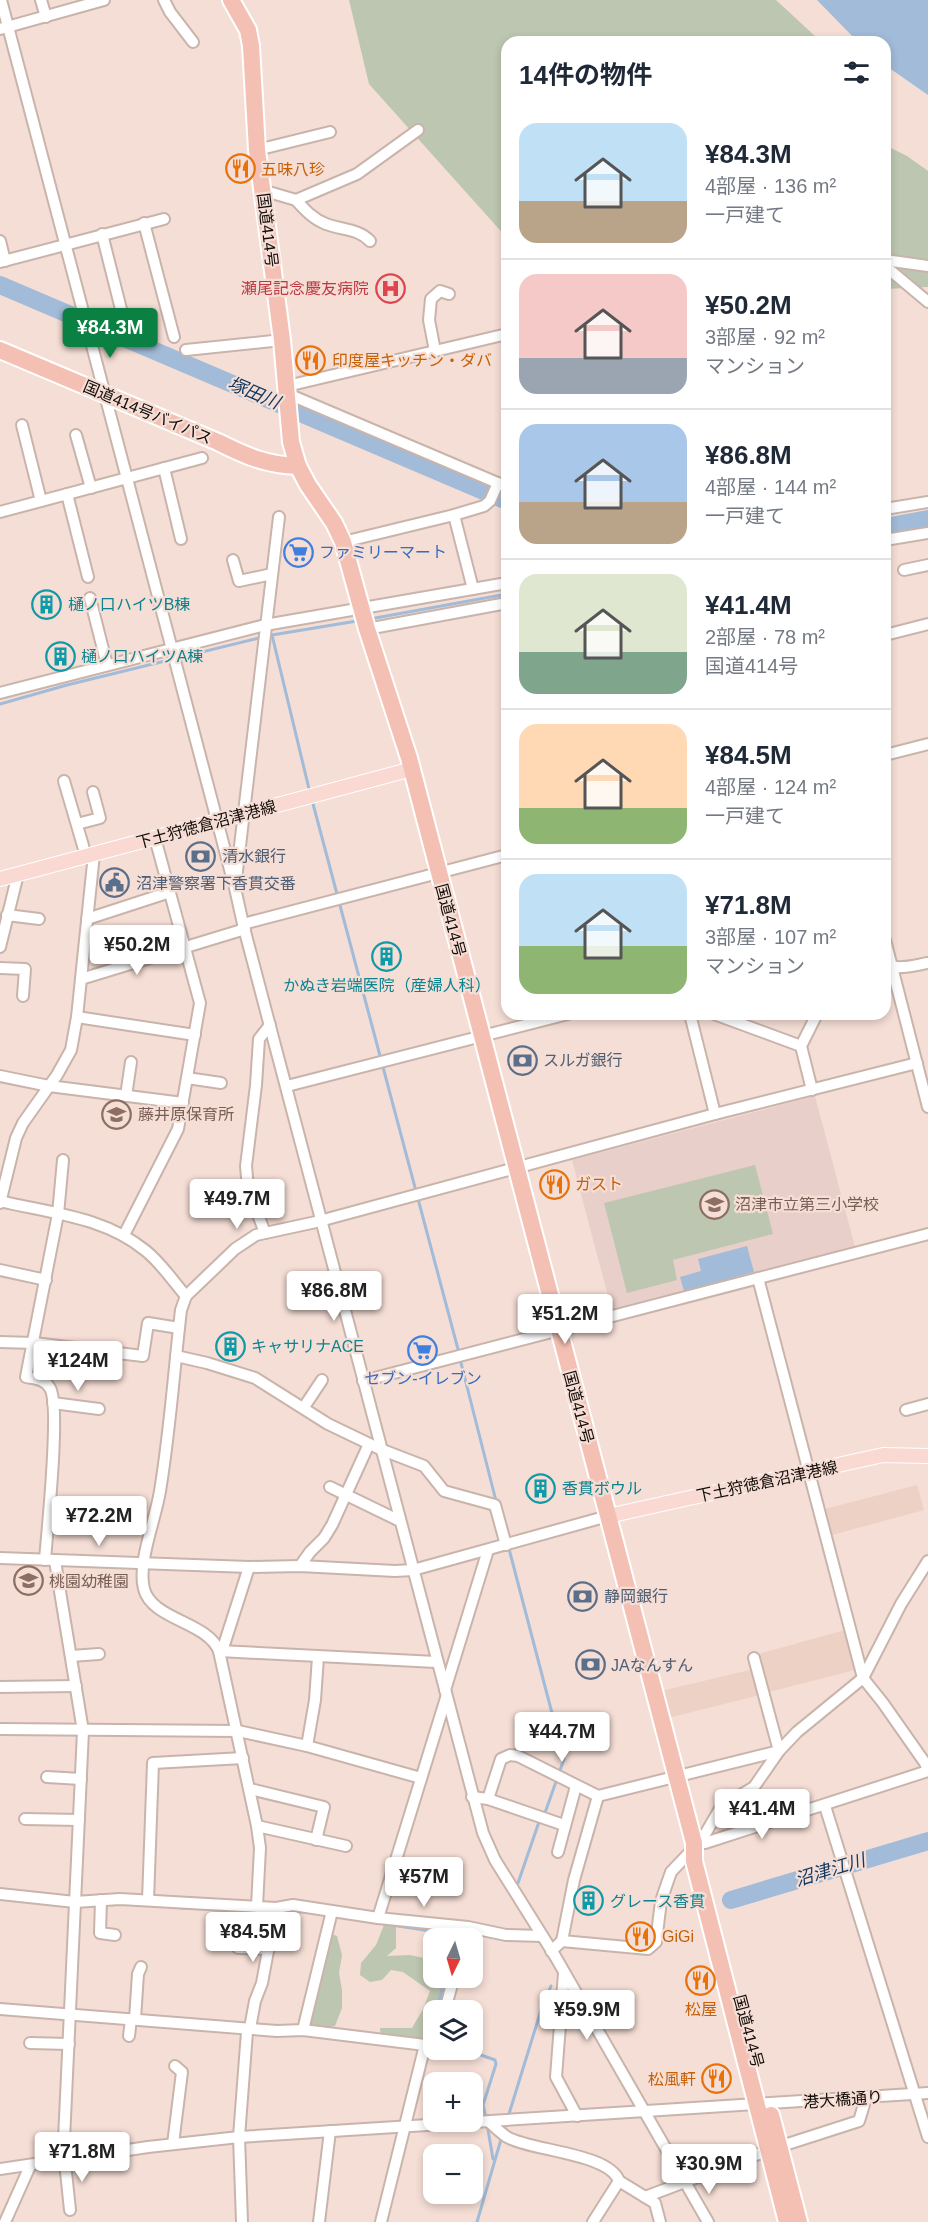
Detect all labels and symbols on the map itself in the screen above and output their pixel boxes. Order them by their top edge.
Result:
restaurant icon: 五味八珍 [224,153,256,185]
place label: 五味八珍 [261,161,325,178]
street label: 国道414号 [255,192,280,268]
hospital icon: 瀬尾記念慶友病院 [374,272,406,304]
place label: 瀬尾記念慶友病院 [241,280,369,297]
pin: ¥84.3M [61,308,159,359]
restaurant icon: 印度屋キッチン・ダバ [295,344,327,376]
place label: 印度屋キッチン・ダバ [332,352,492,369]
water label: 塚田川 [225,373,285,414]
street label: 国道414号バイパス [81,378,215,447]
supermarket icon: ファミリーマート [282,536,314,568]
place label: ファミリーマート [319,544,447,561]
building icon: 樋ノ口ハイツB棟 [31,588,63,620]
place label: 樋ノ口ハイツB棟 [68,596,190,613]
building icon: 樋ノ口ハイツA棟 [44,640,76,672]
place label: 樋ノ口ハイツA棟 [81,648,203,665]
street label: 下土狩徳倉沼津港線 [134,798,278,851]
bank icon: 清水銀行 [185,840,217,872]
place label: 清水銀行 [222,848,286,865]
public building icon: 沼津警察署下香貫交番 [99,867,131,899]
place label: 沼津警察署下香貫交番 [136,875,296,892]
street label: 国道414号 [433,882,468,958]
pin: ¥50.2M [88,925,186,976]
building icon: かぬき岩端医院（産婦人科） [371,941,403,973]
place label: かぬき岩端医院（産婦人科） [283,977,491,994]
bank icon: スルガ銀行 [506,1044,538,1076]
place label: スルガ銀行 [543,1052,623,1069]
school or university icon: 藤井原保育所 [101,1098,133,1130]
place label: 藤井原保育所 [138,1106,234,1123]
restaurant icon: ガスト [538,1168,570,1200]
place label: ガスト [575,1176,623,1193]
pin: ¥49.7M [188,1179,286,1230]
school or university icon: 沼津市立第三小学校 [698,1188,730,1220]
place label: 沼津市立第三小学校 [735,1196,879,1213]
pin: ¥86.8M [285,1271,383,1322]
pin: ¥51.2M [516,1294,614,1345]
building icon: キャサリナACE [214,1330,246,1362]
supermarket icon: セブン-イレブン [407,1334,439,1366]
place label: キャサリナACE [251,1338,364,1355]
pin: ¥124M [36,1341,120,1392]
street label: 国道414号 [561,1369,596,1445]
place label: セブン-イレブン [364,1370,482,1387]
street label: 下土狩徳倉沼津港線 [695,1458,839,1505]
building icon: 香貫ボウル [525,1472,557,1504]
place label: 香貫ボウル [562,1480,642,1497]
pin: ¥72.2M [50,1496,148,1547]
school or university icon: 桃園幼稚園 [12,1565,44,1597]
place label: 桃園幼稚園 [49,1573,129,1590]
bank icon: 静岡銀行 [567,1580,599,1612]
place label: 静岡銀行 [604,1588,668,1605]
bank icon: JAなんすん [574,1649,606,1681]
place label: JAなんすん [611,1657,693,1674]
pin: ¥44.7M [513,1712,611,1763]
pin: ¥41.4M [713,1789,811,1840]
water label: 沼津江川 [793,1849,869,1890]
pin: ¥57M [388,1857,460,1908]
building icon: グレース香貫 [573,1885,605,1917]
place label: グレース香貫 [610,1893,705,1910]
pin: ¥84.5M [204,1912,302,1963]
restaurant icon: GiGi [625,1920,657,1952]
north arrow [423,1928,483,1988]
place label: GiGi [662,1928,694,1945]
restaurant icon: 松屋 [685,1965,717,1997]
pin: ¥59.9M [538,1990,636,2041]
street label: 国道414号 [731,1993,766,2069]
place label: 松屋 [685,2001,717,2018]
restaurant icon: 松風軒 [701,2063,733,2095]
place label: 松風軒 [648,2071,696,2088]
street label: 港大橋通り [803,2088,884,2111]
pin: ¥71.8M [33,2132,131,2183]
pin: ¥30.9M [660,2144,758,2195]

